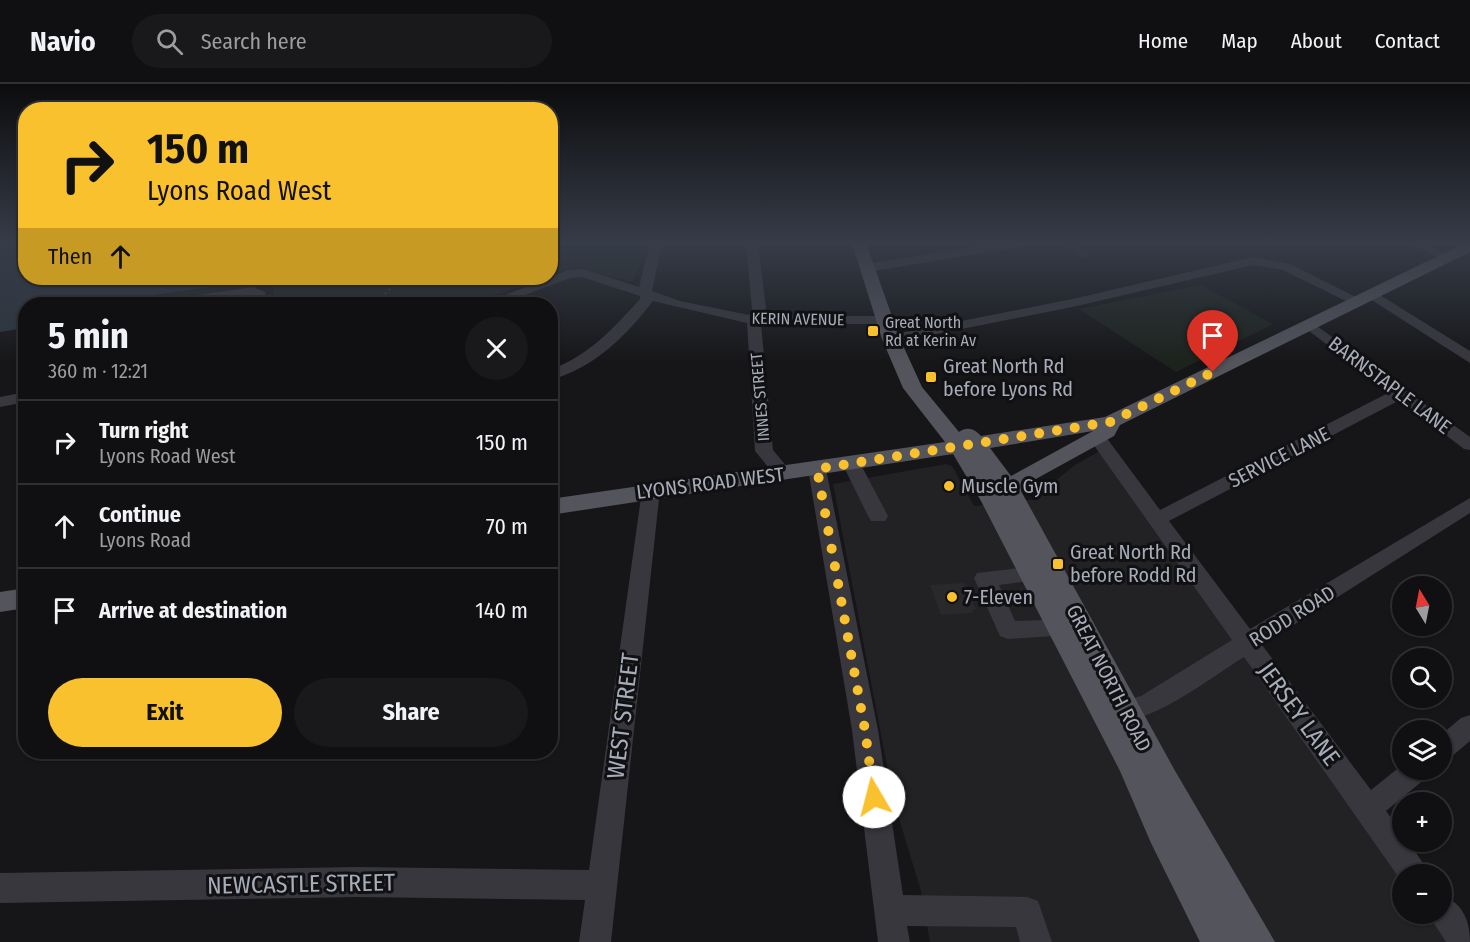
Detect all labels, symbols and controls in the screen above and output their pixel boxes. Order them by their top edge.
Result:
search box [132,14,552,68]
text: Navio [30,25,96,58]
icon: search [153,25,186,58]
text: Search here [201,28,307,55]
text: Home [1138,28,1188,54]
text: Map [1221,28,1258,54]
text: About [1291,28,1342,54]
text: Contact [1375,28,1440,54]
text: 150 m [147,124,249,174]
icon: right [48,126,126,204]
text: Lyons Road West [147,175,331,207]
icon: ahead [104,240,137,273]
text: Then [48,243,92,270]
street label: KERIN AVENUE [751,309,845,329]
pin [1187,310,1238,372]
place label: Great North Rd at Kerin Av [885,313,976,350]
text: 5 min [48,314,129,358]
button: close [465,317,528,380]
icon: arrive [1196,319,1229,352]
marker: Great North Rd at Kerin Av [866,324,880,338]
street label: BARNSTAPLE LANE [1324,331,1456,439]
street label: INNES STREET [747,351,773,442]
place label: Great North Rd before Lyons Rd [943,354,1073,401]
text: 360 m · 12:21 [48,359,148,383]
marker: Great North Rd before Lyons Rd [924,370,938,384]
text: Turn right [99,417,188,444]
street label: SERVICE LANE [1224,421,1334,493]
icon: right [48,426,81,459]
text: 150 m [476,429,528,456]
text: Lyons Road West [99,444,236,468]
street label: LYONS ROAD WEST [635,462,786,504]
place label: Muscle Gym [961,474,1058,498]
marker: Muscle Gym [942,479,956,493]
text: Continue [99,501,181,528]
icon: ahead [48,510,81,543]
text: 70 m [486,513,528,540]
text: Lyons Road [99,528,191,552]
place label: Great North Rd before Rodd Rd [1070,540,1197,587]
marker: Great North Rd before Rodd Rd [1051,557,1065,571]
north arrow [1392,576,1452,636]
map controls [1392,576,1452,924]
street label: RODD ROAD [1245,580,1339,652]
place label: 7-Eleven [964,585,1033,609]
marker: 7-Eleven [945,590,959,604]
icon: arrive [48,594,81,627]
text: Arrive at destination [99,597,287,624]
text: 140 m [475,597,528,624]
street label: GREAT NORTH ROAD [1062,600,1156,756]
button: search [1392,648,1452,708]
street label: WEST STREET [601,652,645,780]
street label: JERSEY LANE [1252,657,1346,771]
button: Exit [48,678,282,747]
button: Share [294,678,528,747]
button: layers [1392,720,1452,780]
position arrow [842,765,906,829]
button: + [1392,792,1452,852]
button: − [1392,864,1452,924]
street label: NEWCASTLE STREET [207,868,395,900]

